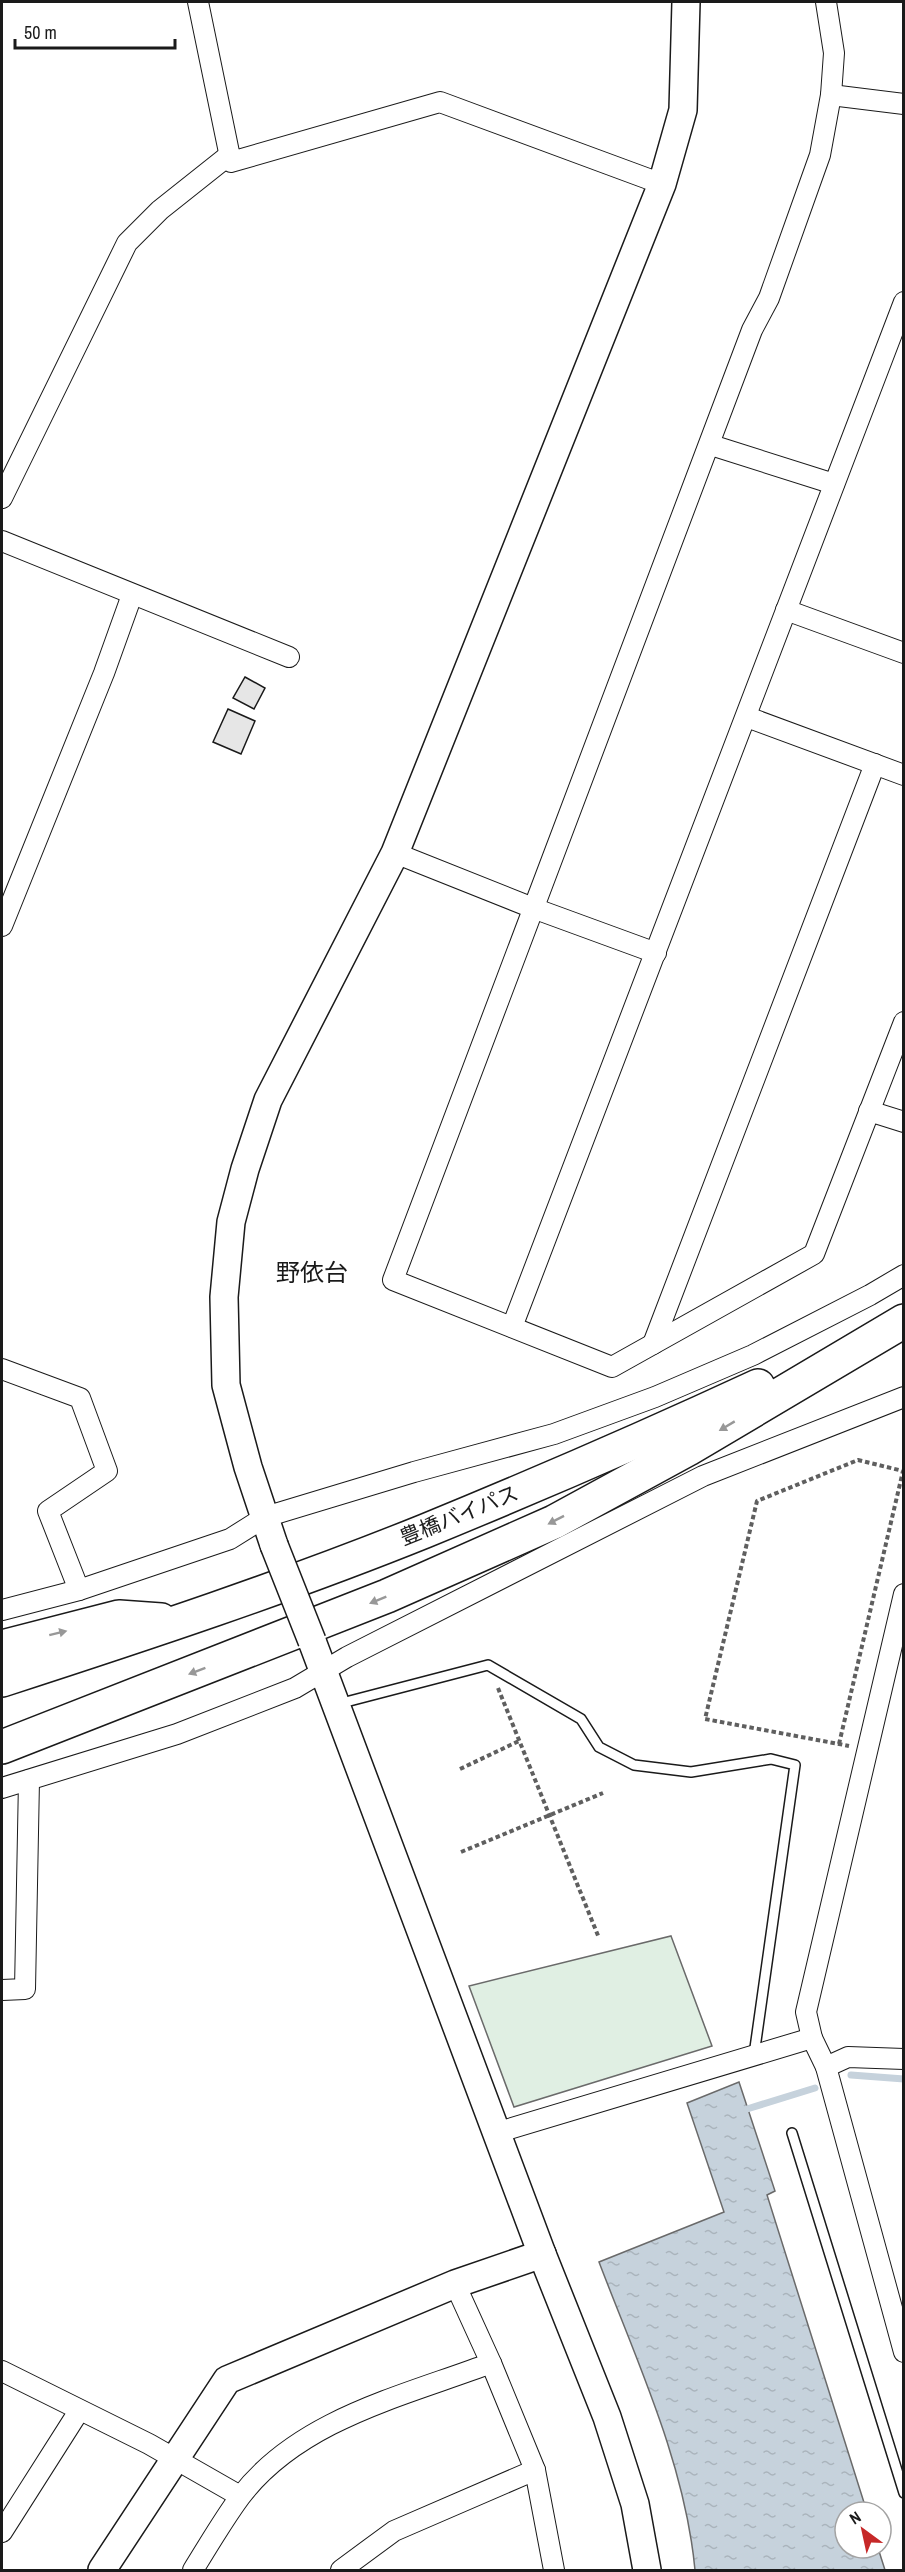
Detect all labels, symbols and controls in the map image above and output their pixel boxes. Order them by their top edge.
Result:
scale bar [15,12,176,50]
text: 50 m [24,20,57,45]
district label: 野依台 [276,1256,348,1288]
one-way arrow [719,1420,735,1431]
street label: 豊橋バイパス [395,1478,523,1552]
one-way arrow [548,1515,565,1525]
one-way arrow [369,1595,387,1605]
one-way arrow [49,1628,67,1637]
one-way arrow [188,1667,206,1676]
north arrow [833,2500,893,2560]
text: N [845,2506,865,2529]

